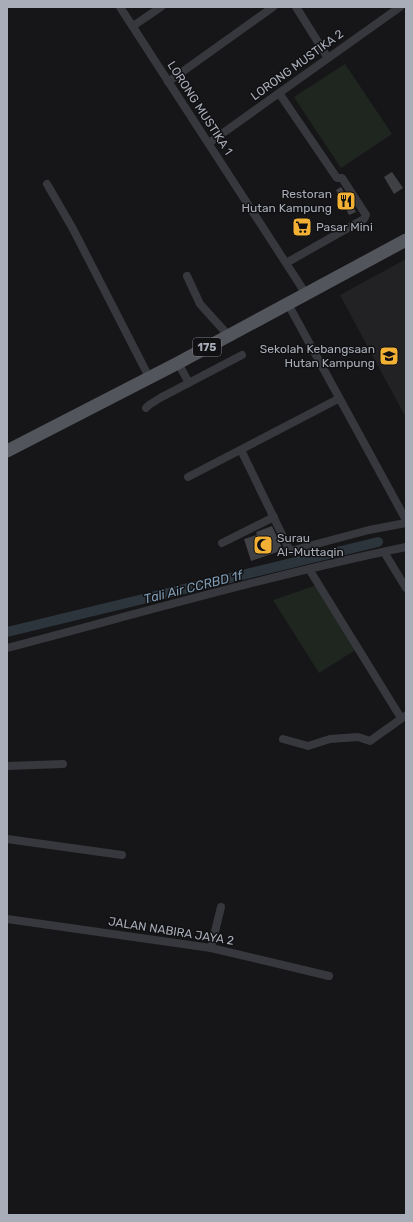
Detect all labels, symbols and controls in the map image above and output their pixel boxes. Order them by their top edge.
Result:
street label: LORONG MUSTIKA 2 [248,27,346,103]
street label: LORONG MUSTIKA 1 [165,59,235,157]
place label: Restoran Hutan Kampung [241,187,332,215]
restaurant icon: Restoran Hutan Kampung [335,190,357,212]
supermarket icon: Pasar Mini [291,216,313,238]
place label: Pasar Mini [316,220,373,234]
road number: 175 [193,338,221,356]
place label: Sekolah Kebangsaan Hutan Kampung [260,342,375,370]
school or university icon: Sekolah Kebangsaan Hutan Kampung [378,345,400,367]
place label: Surau Al-Muttaqin [277,531,344,559]
mosque icon: Surau Al-Muttaqin [252,534,274,556]
water label: Tali Air CCRBD 1f [142,567,246,607]
street label: JALAN NABIRA JAYA 2 [107,914,235,948]

